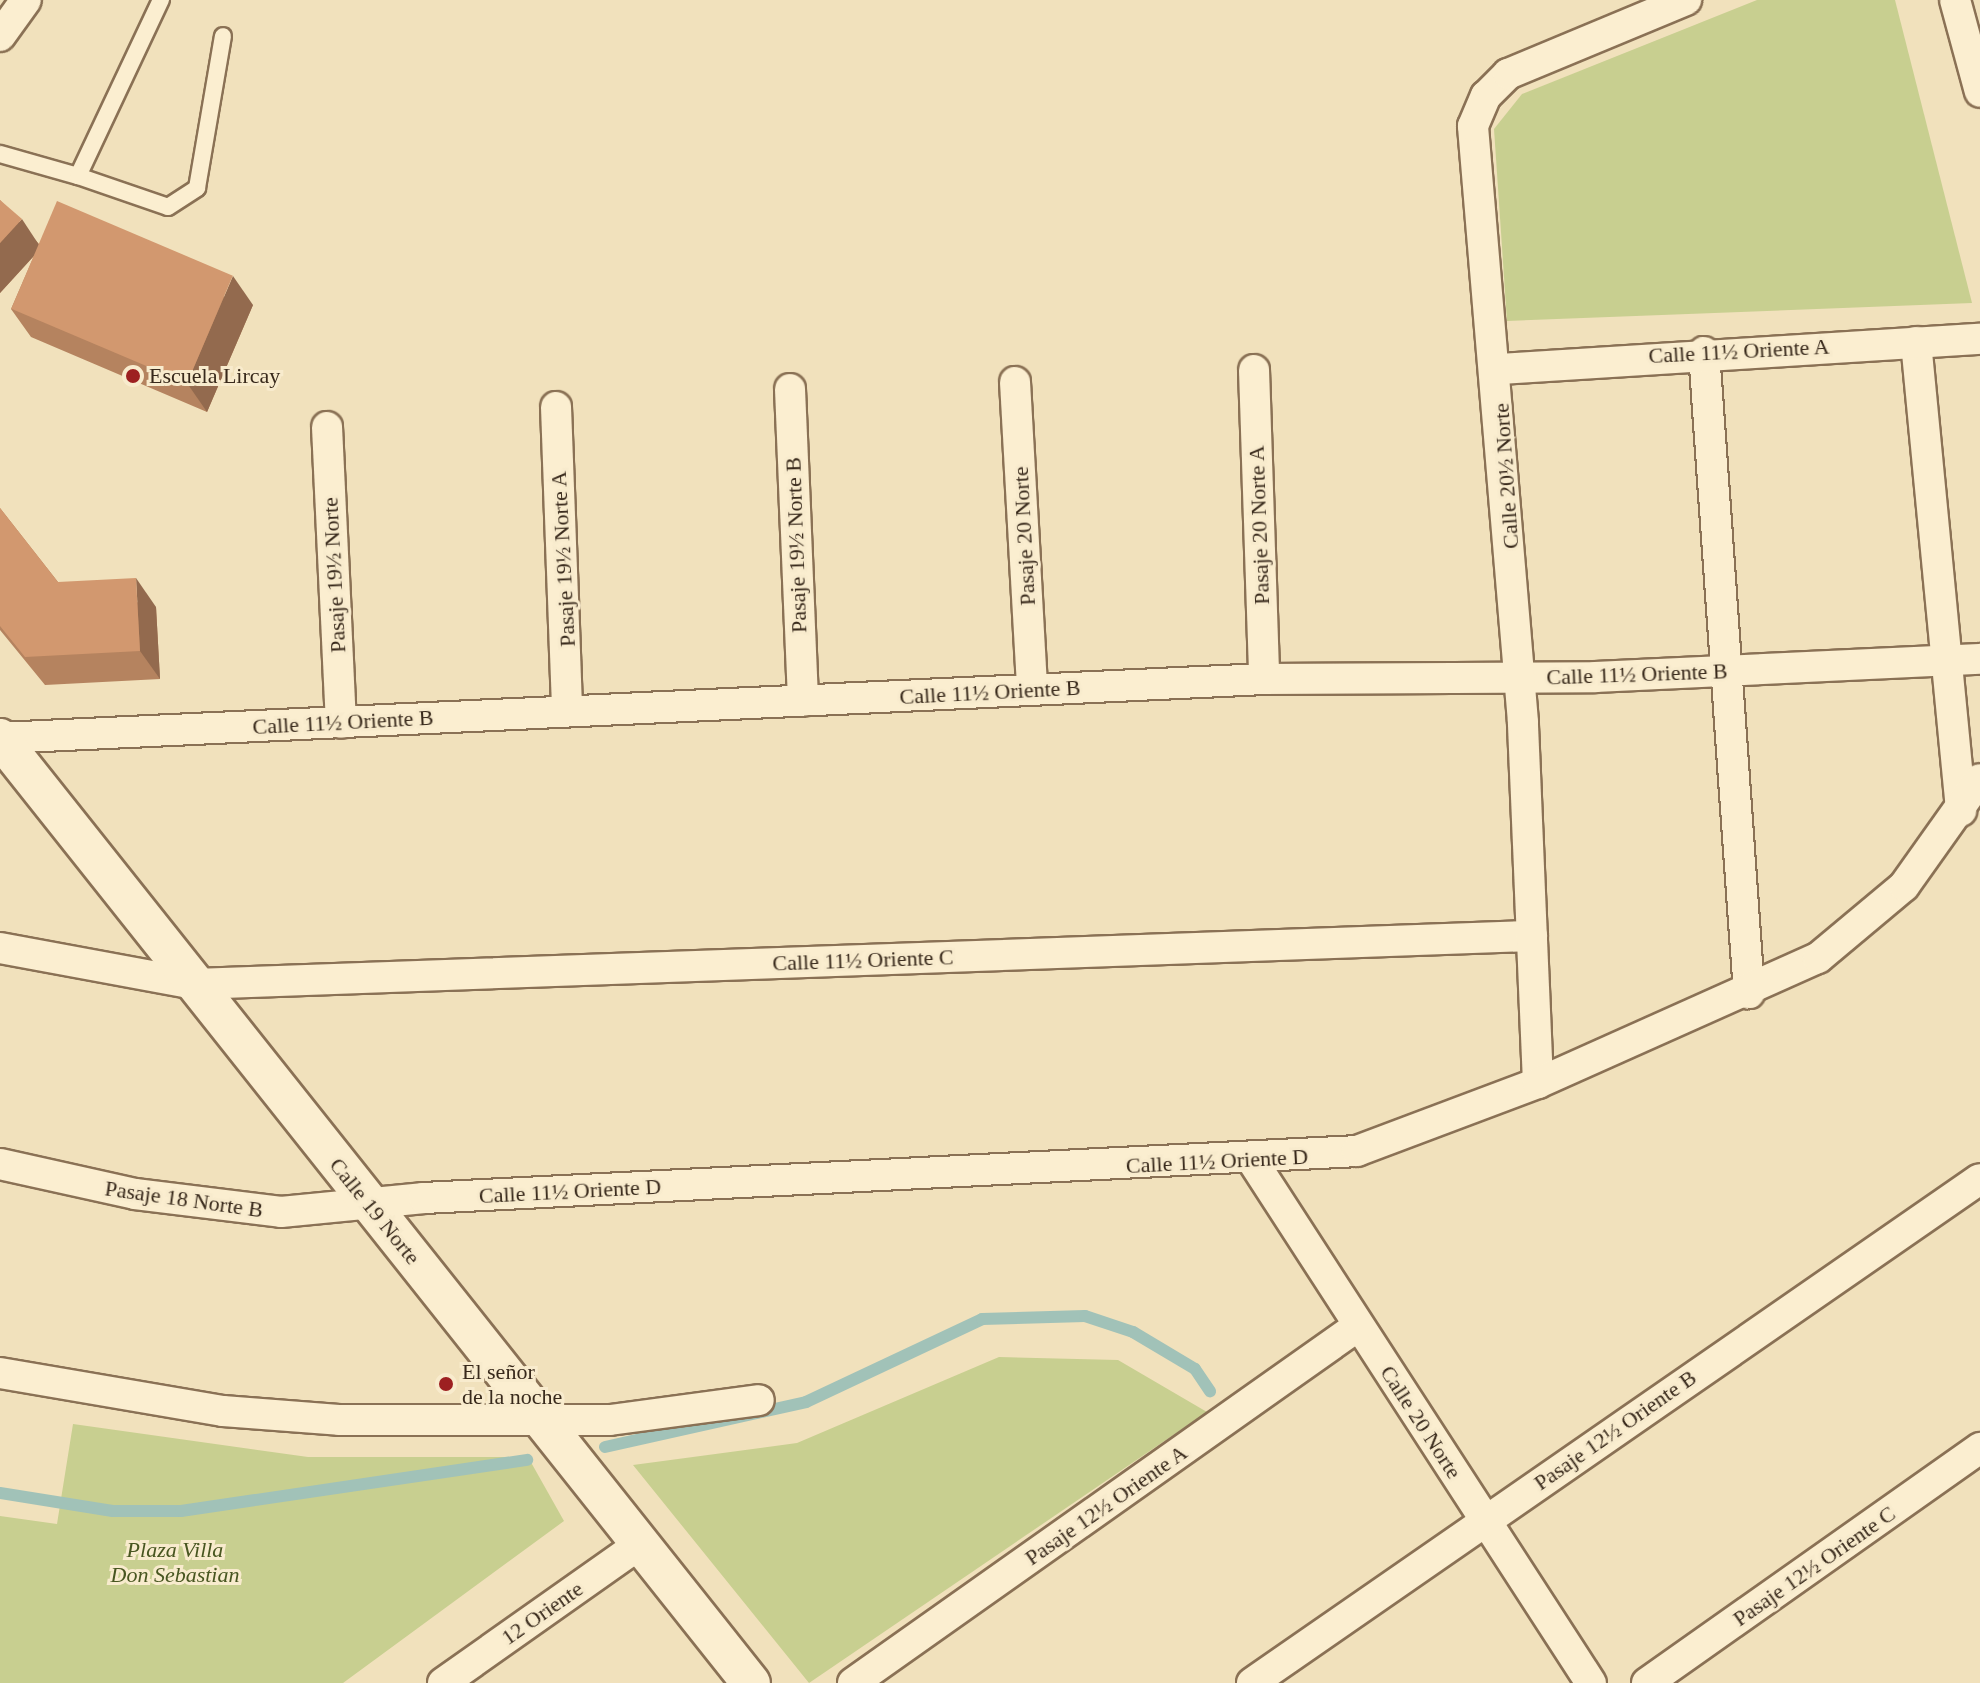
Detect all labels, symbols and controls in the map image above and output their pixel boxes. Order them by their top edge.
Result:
street label: Calle 11½ Oriente A [1647,333,1831,369]
place label: Escuela Lircay [149,363,280,389]
marker: Escuela Lircay [124,367,142,385]
street label: Calle 20½ Norte [1488,402,1524,550]
street label: Pasaje 20 Norte A [1243,444,1275,606]
street label: Pasaje 19½ Norte B [780,457,812,633]
street label: Pasaje 20 Norte [1007,466,1041,606]
street label: Pasaje 19½ Norte A [545,470,581,648]
street label: Pasaje 19½ Norte [317,497,351,653]
street label: Calle 11½ Oriente B [1546,658,1728,690]
street label: Calle 11½ Oriente B [899,674,1081,710]
street label: Calle 11½ Oriente B [252,704,434,740]
street label: Calle 11½ Oriente C [772,944,954,976]
street label: Calle 11½ Oriente D [1125,1143,1309,1179]
street label: Calle 19 Norte [324,1152,426,1270]
street label: Calle 11½ Oriente D [478,1173,662,1209]
street label: Pasaje 18 Norte B [103,1175,265,1223]
place label: El señor de la noche [462,1358,562,1410]
street label: Calle 20 Norte [1375,1360,1467,1484]
street label: Pasaje 12½ Oriente B [1529,1364,1701,1496]
marker: El señor de la noche [437,1375,455,1393]
street label: Pasaje 12½ Oriente A [1019,1439,1193,1571]
street label: Pasaje 12½ Oriente C [1728,1500,1900,1632]
park label: Plaza Villa Don Sebastian [111,1536,239,1588]
street label: 12 Oriente [496,1575,588,1651]

